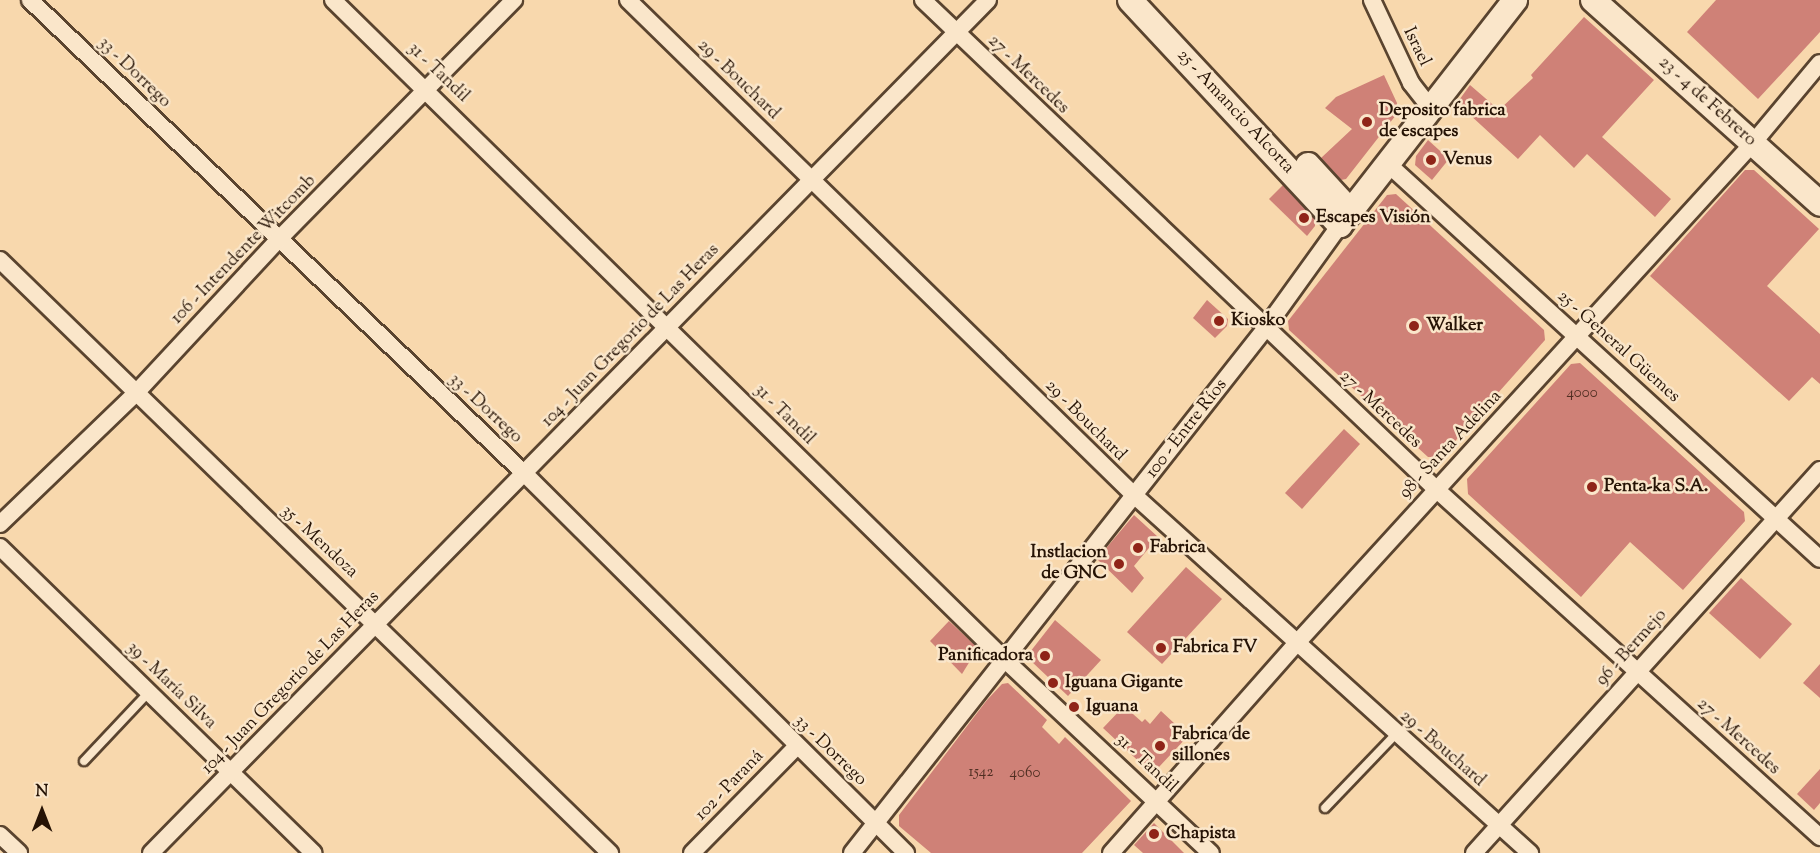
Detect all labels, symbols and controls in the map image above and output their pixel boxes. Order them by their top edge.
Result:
street label: Israel [1397,24,1435,70]
street label: 27 - Mercedes [983,31,1073,119]
street label: 33 - Dorrego [93,33,175,113]
street label: 29 - Bouchard [692,35,784,125]
street label: 31 - Tandil [403,38,473,108]
street label: 25 - Amancio Alcorta [1172,45,1298,179]
street label: 23 - 4 de Febrero [1654,52,1760,152]
place label: Deposito fabrica de escapes [1379,101,1506,144]
marker: Deposito fabrica de escapes [1360,115,1374,129]
place label: Venus [1443,149,1492,171]
marker: Venus [1424,153,1438,167]
street label: 106 - Intendente Witcomb [167,171,321,329]
place label: Escapes Visión [1316,207,1431,229]
marker: Escapes Visión [1297,211,1311,225]
street label: 104 - Juan Gregorio de Las Heras [538,240,724,432]
street label: 25 - General Güemes [1552,286,1684,408]
place label: Kiosko [1231,310,1285,332]
marker: Kiosko [1212,314,1226,328]
place label: Walker [1426,315,1483,337]
marker: Walker [1407,319,1421,333]
street label: 27 - Mercedes [1334,366,1426,454]
street label: 33 - Dorrego [444,369,526,449]
street label: 100 - Entre Ríos [1142,375,1232,483]
street label: 29 - Bouchard [1040,376,1130,466]
street label: 31 - Tandil [749,380,819,450]
house number: 4000 [1566,385,1598,403]
street label: 98 - Santa Adelina [1395,386,1507,504]
place label: Penta-ka S.A. [1604,476,1708,498]
marker: Penta-ka S.A. [1585,480,1599,494]
street label: 35 - Mendoza [276,501,362,583]
place label: Fabrica [1150,537,1206,559]
marker: Fabrica [1131,541,1145,555]
place label: Instlacion de GNC [1031,543,1107,586]
marker: Instlacion de GNC [1112,557,1126,571]
street label: 104 - Juan Gregorio de Las Heras [198,587,384,779]
street label: 96 - Bermejo [1592,605,1672,691]
place label: Fabrica FV [1173,637,1257,659]
street label: 39 - María Silva [122,638,220,734]
marker: Fabrica FV [1154,641,1168,655]
place label: Panificadora [938,645,1033,667]
marker: Panificadora [1038,649,1052,663]
place label: Iguana Gigante [1065,672,1183,694]
marker: Iguana Gigante [1046,676,1060,690]
street label: 27 - Mercedes [1692,694,1784,780]
place label: Iguana [1086,696,1138,718]
marker: Iguana [1067,700,1081,714]
street label: 29 - Bouchard [1395,706,1489,792]
street label: 33 - Dorrego [789,711,871,791]
place label: Fabrica de sillones [1172,725,1250,768]
street label: 31 - Tandil [1110,730,1182,798]
marker: Fabrica de sillones [1153,739,1167,753]
street label: 102 - Paraná [691,746,769,826]
house number: 1542 [969,764,993,782]
house number: 4060 [1010,765,1040,783]
north arrow [12,781,72,841]
text: N [36,781,48,804]
place label: Chapista [1166,823,1236,845]
marker: Chapista [1147,827,1161,841]

